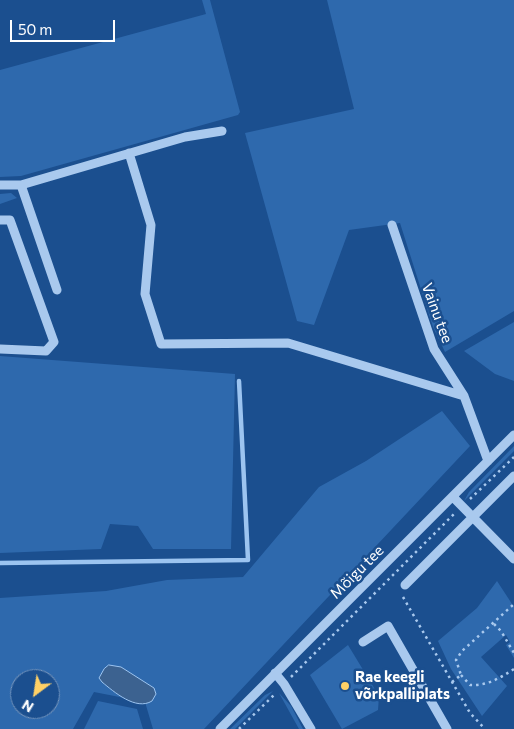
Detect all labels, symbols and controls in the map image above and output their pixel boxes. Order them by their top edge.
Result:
scale bar [12,10,118,42]
text: 50 m [18,20,52,38]
street label: Vainu tee [418,280,456,346]
street label: Mõigu tee [326,541,388,603]
place label: Rae keegli võrkpalliplats [355,668,450,703]
north arrow [10,669,60,719]
marker: Rae keegli võrkpalliplats [339,680,351,692]
text: N [19,696,36,716]

